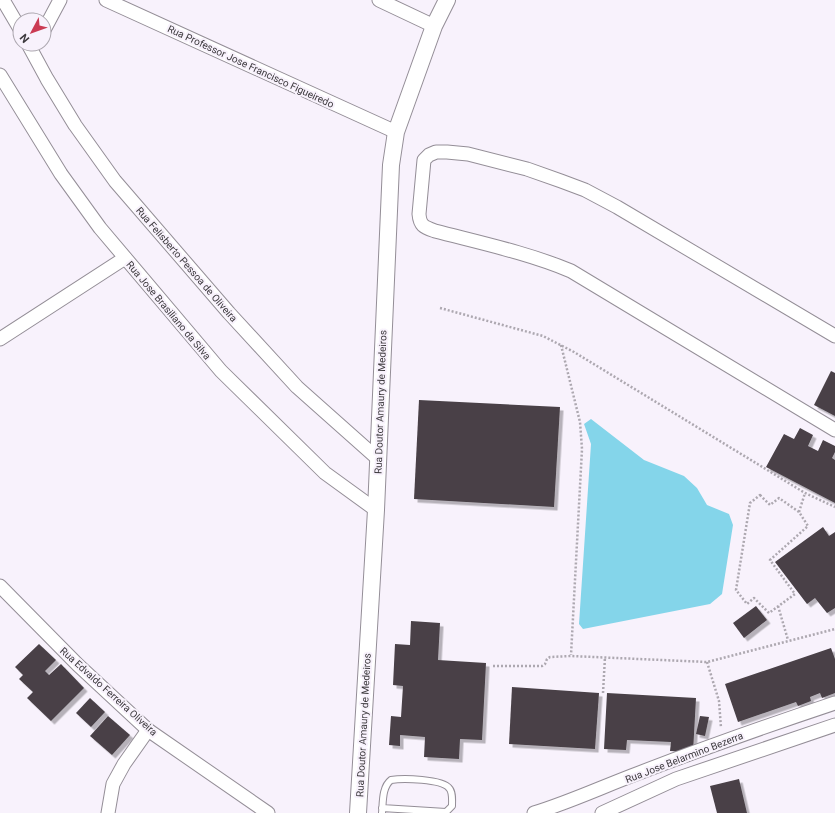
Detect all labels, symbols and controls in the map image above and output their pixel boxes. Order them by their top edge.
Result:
north arrow [12,12,52,52]
street label: Rua Professor Jose Francisco Figueiredo [166,23,336,110]
text: N [17,31,32,45]
street label: Rua Felisberto Pessoa de Oliveira [134,205,239,324]
street label: Rua Jose Brasiliano da Silva [124,259,213,362]
street label: Rua Doutor Amaury de Medeiros [372,330,389,474]
street label: Rua Edvaldo Ferreira Oliveira [58,645,159,738]
street label: Rua Doutor Amaury de Medeiros [354,653,373,797]
street label: Rua Jose Belarmino Bezerra [624,730,745,785]

